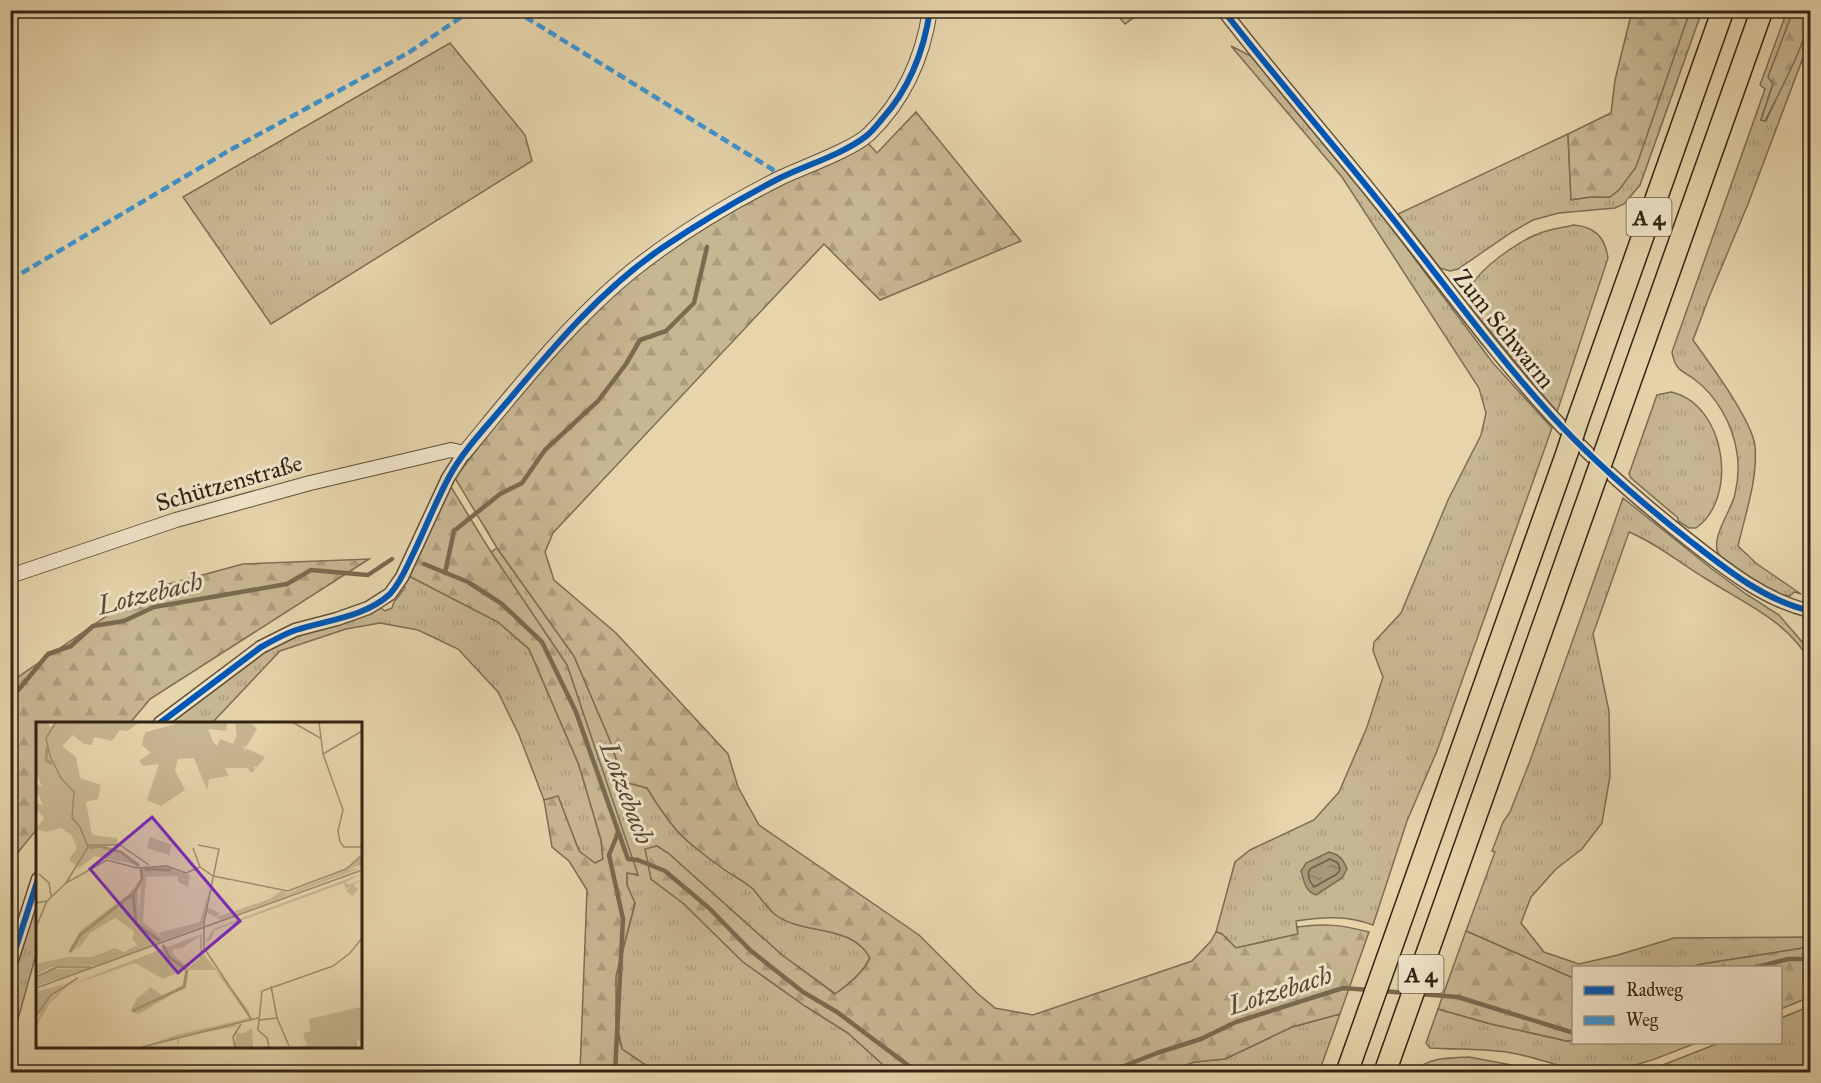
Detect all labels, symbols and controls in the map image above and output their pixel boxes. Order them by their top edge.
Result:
road number: A 4 [1626,198,1672,236]
street label: Zum Schwarm [1447,263,1561,395]
street label: Schützenstraße [152,448,306,518]
water label: Lotzebach [93,564,206,622]
inset map [36,722,362,1047]
water label: Lotzebach [593,736,661,849]
road number: A 4 [1398,955,1444,993]
water label: Lotzebach [1223,958,1336,1022]
legend [1572,966,1782,1044]
text: Radweg [1626,979,1683,1002]
text: Weg [1626,1009,1659,1032]

